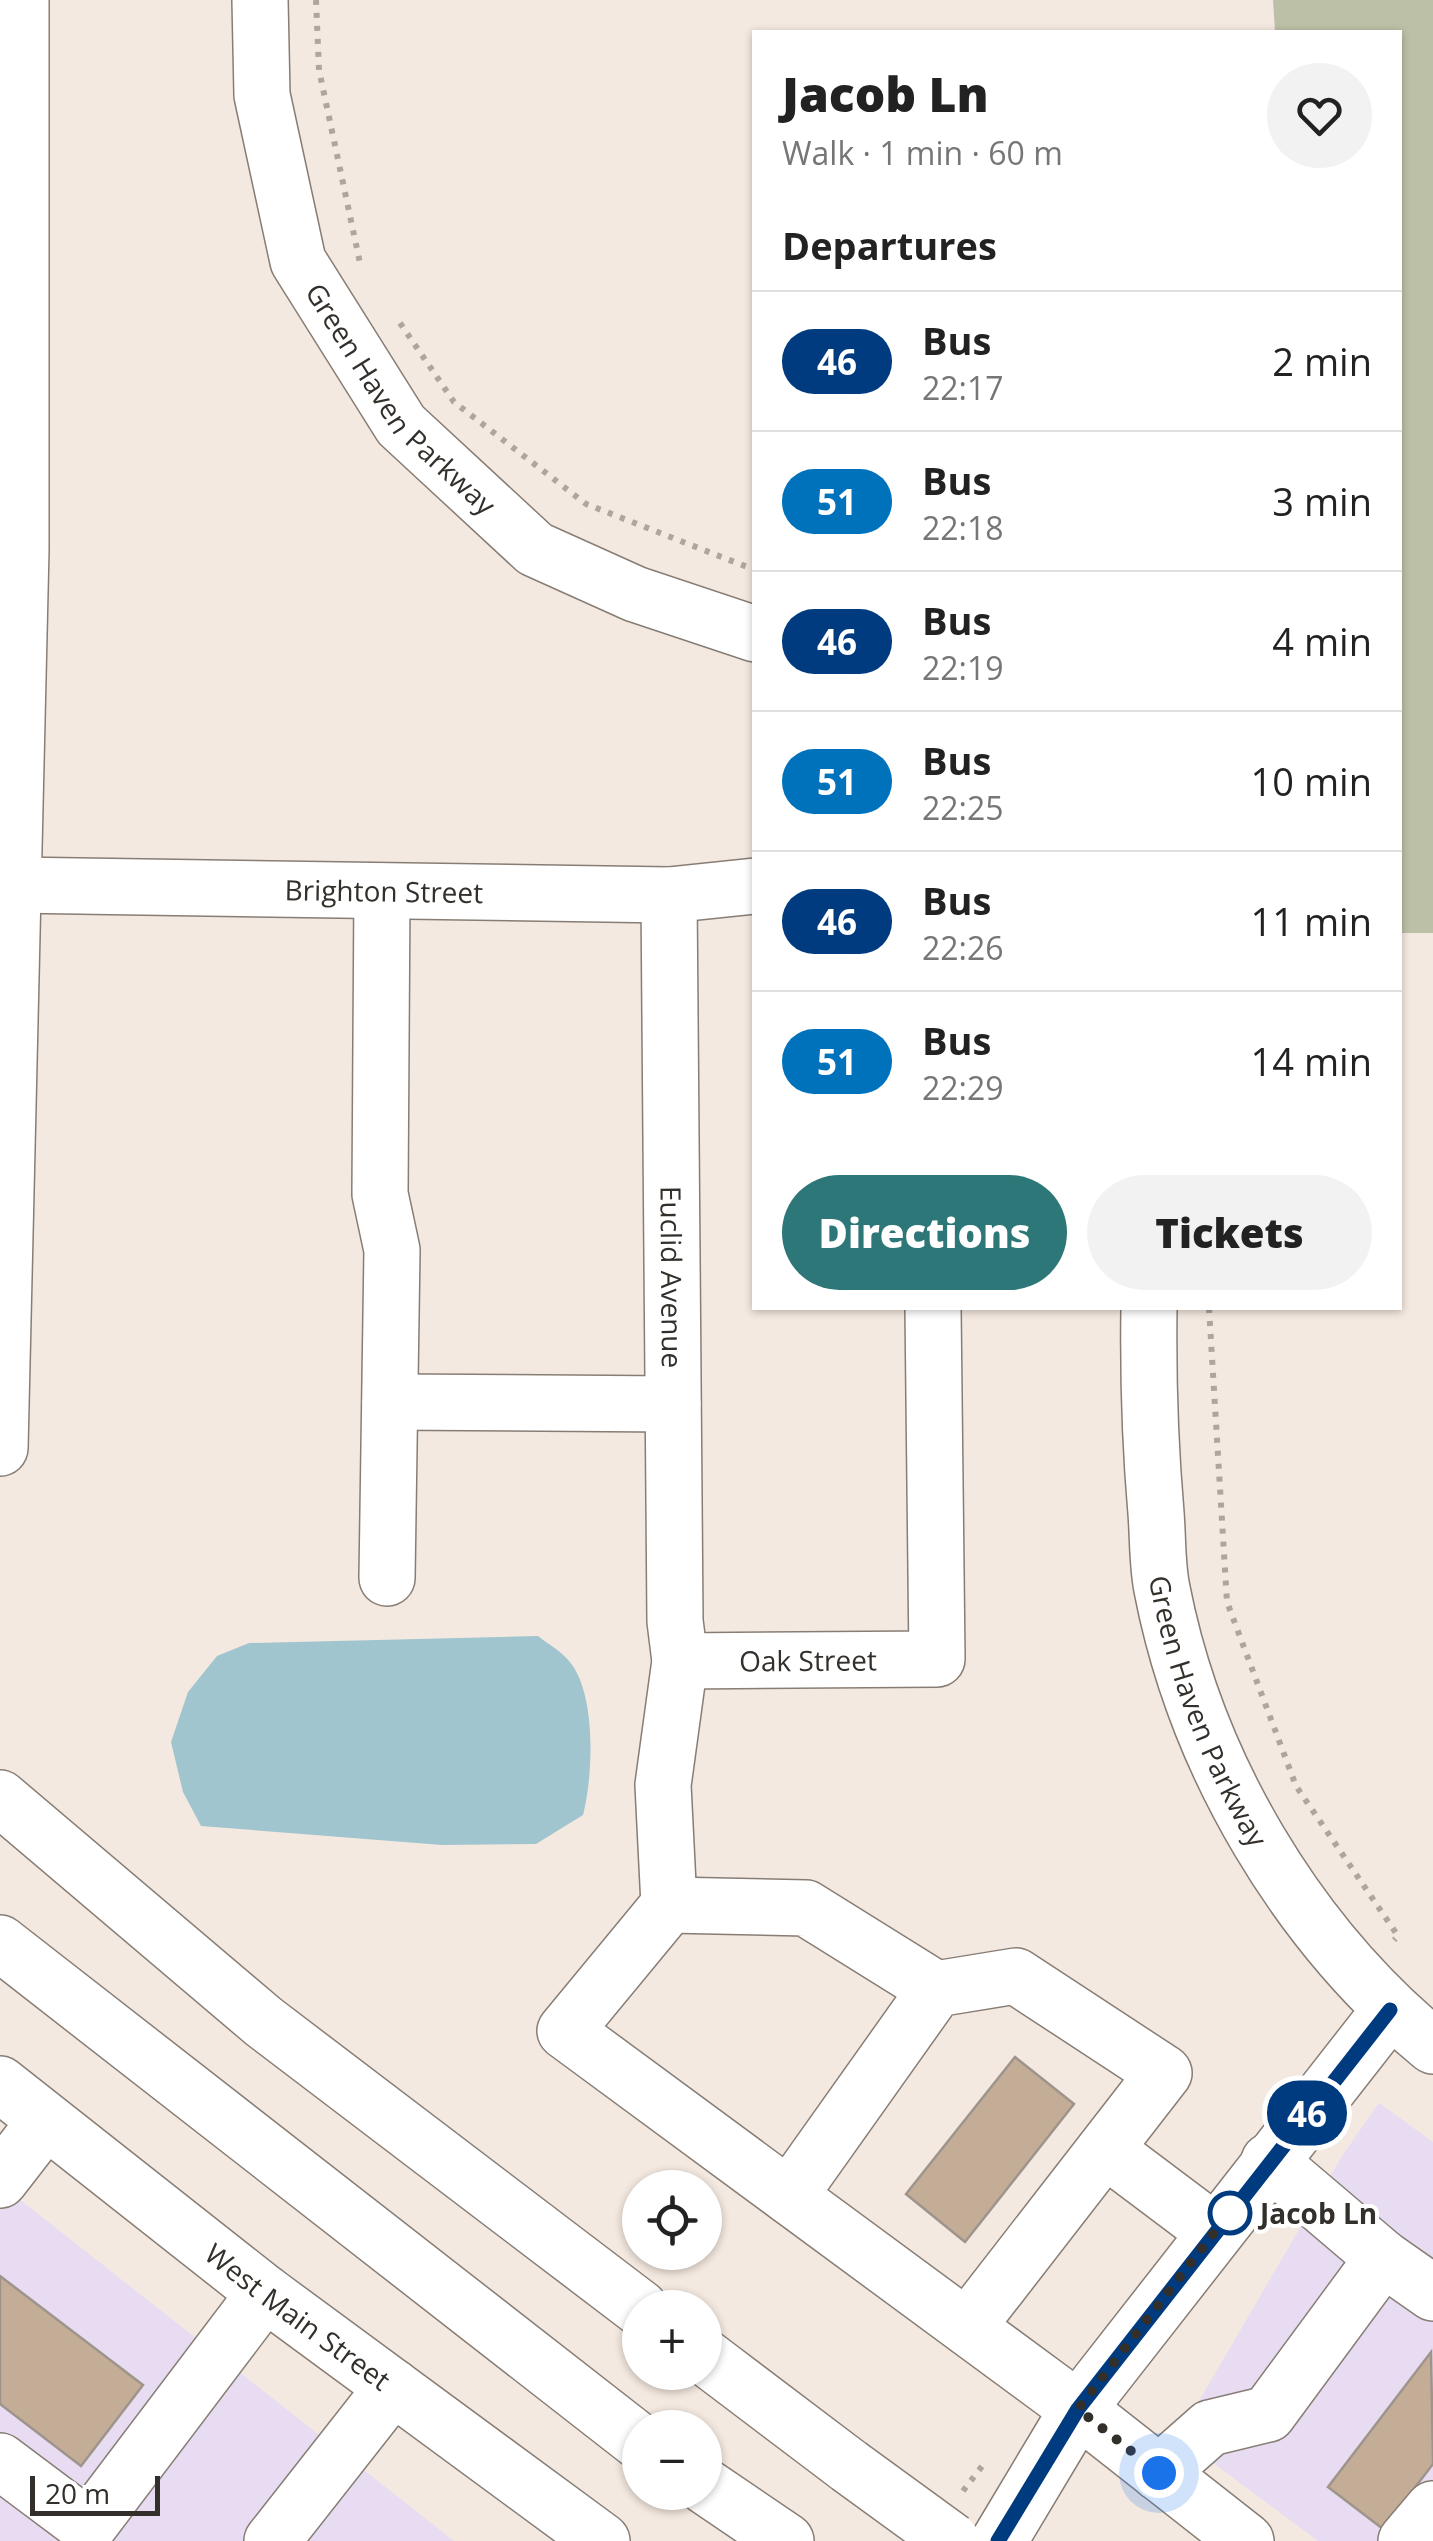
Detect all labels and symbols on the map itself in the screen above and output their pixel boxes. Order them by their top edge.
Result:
street label: Green Haven Parkway [297,276,505,523]
street label: Brighton Street [284,870,484,911]
street label: Euclid Avenue [652,1186,692,1368]
street label: Green Haven Parkway [1141,1572,1277,1854]
street label: Oak Street [739,1640,877,1680]
line badge: 46 [1262,2080,1352,2146]
marker: Jacob Ln [1209,2192,1251,2234]
place label: Jacob Ln [1257,2194,1377,2232]
street label: West Main Street [198,2234,399,2398]
your location [1134,2448,1184,2498]
scale bar [30,2471,160,2516]

